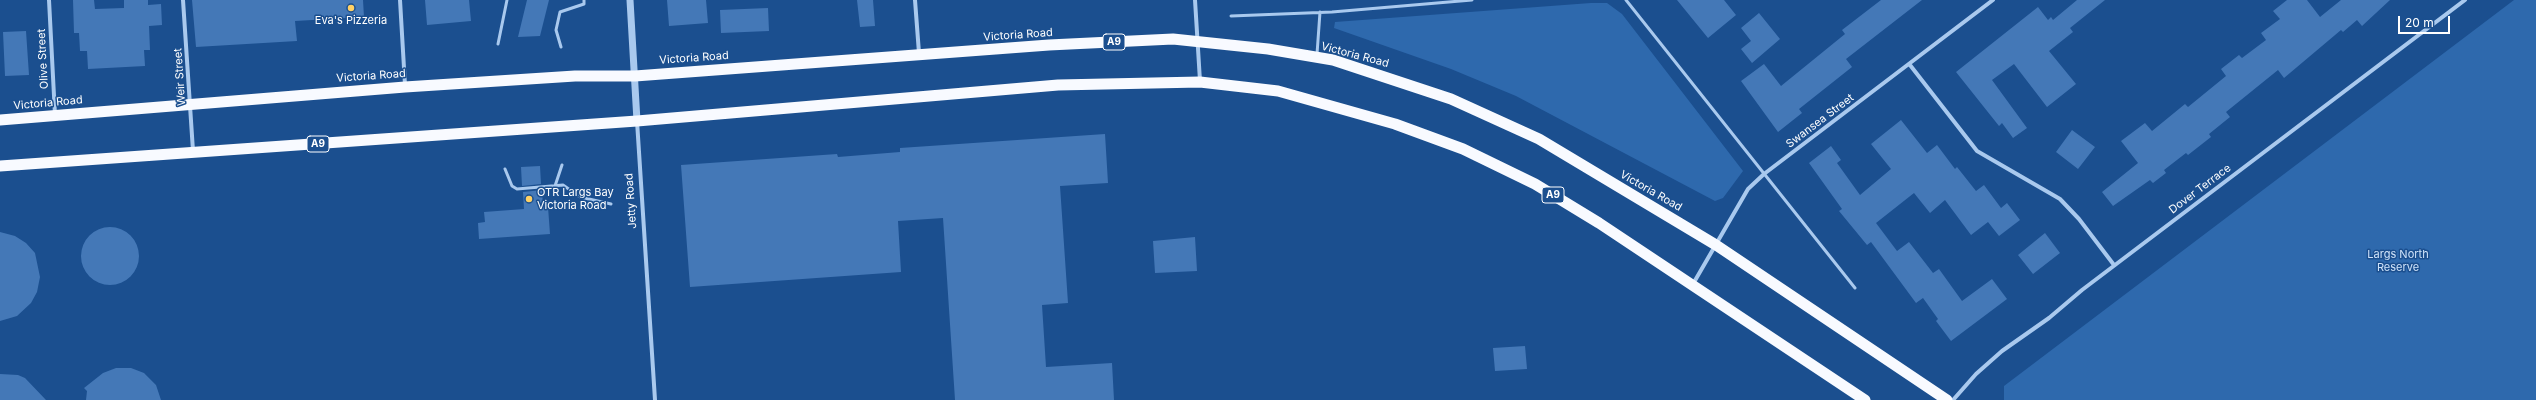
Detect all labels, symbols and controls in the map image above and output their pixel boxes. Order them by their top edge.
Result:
marker: Eva's Pizzeria [346,3,356,13]
scale bar [2400,8,2452,34]
place label: Eva's Pizzeria [315,14,387,28]
text: 20 m [2405,15,2434,30]
street label: Victoria Road [983,26,1053,44]
street label: Olive Street [35,29,51,89]
road number: A9 [1103,34,1125,50]
street label: Victoria Road [1320,40,1390,70]
street label: Weir Street [171,48,189,106]
street label: Victoria Road [659,49,729,67]
street label: Victoria Road [336,67,406,85]
street label: Swansea Street [1784,91,1856,151]
street label: Victoria Road [13,93,83,113]
road number: A9 [307,136,329,152]
street label: Dover Terrace [2167,161,2233,217]
street label: Victoria Road [1618,168,1684,214]
street label: Jetty Road [622,173,640,229]
place label: OTR Largs Bay Victoria Road [537,186,614,212]
road number: A9 [1542,187,1564,203]
marker: OTR Largs Bay Victoria Road [524,194,534,204]
park label: Largs North Reserve [2367,248,2429,274]

